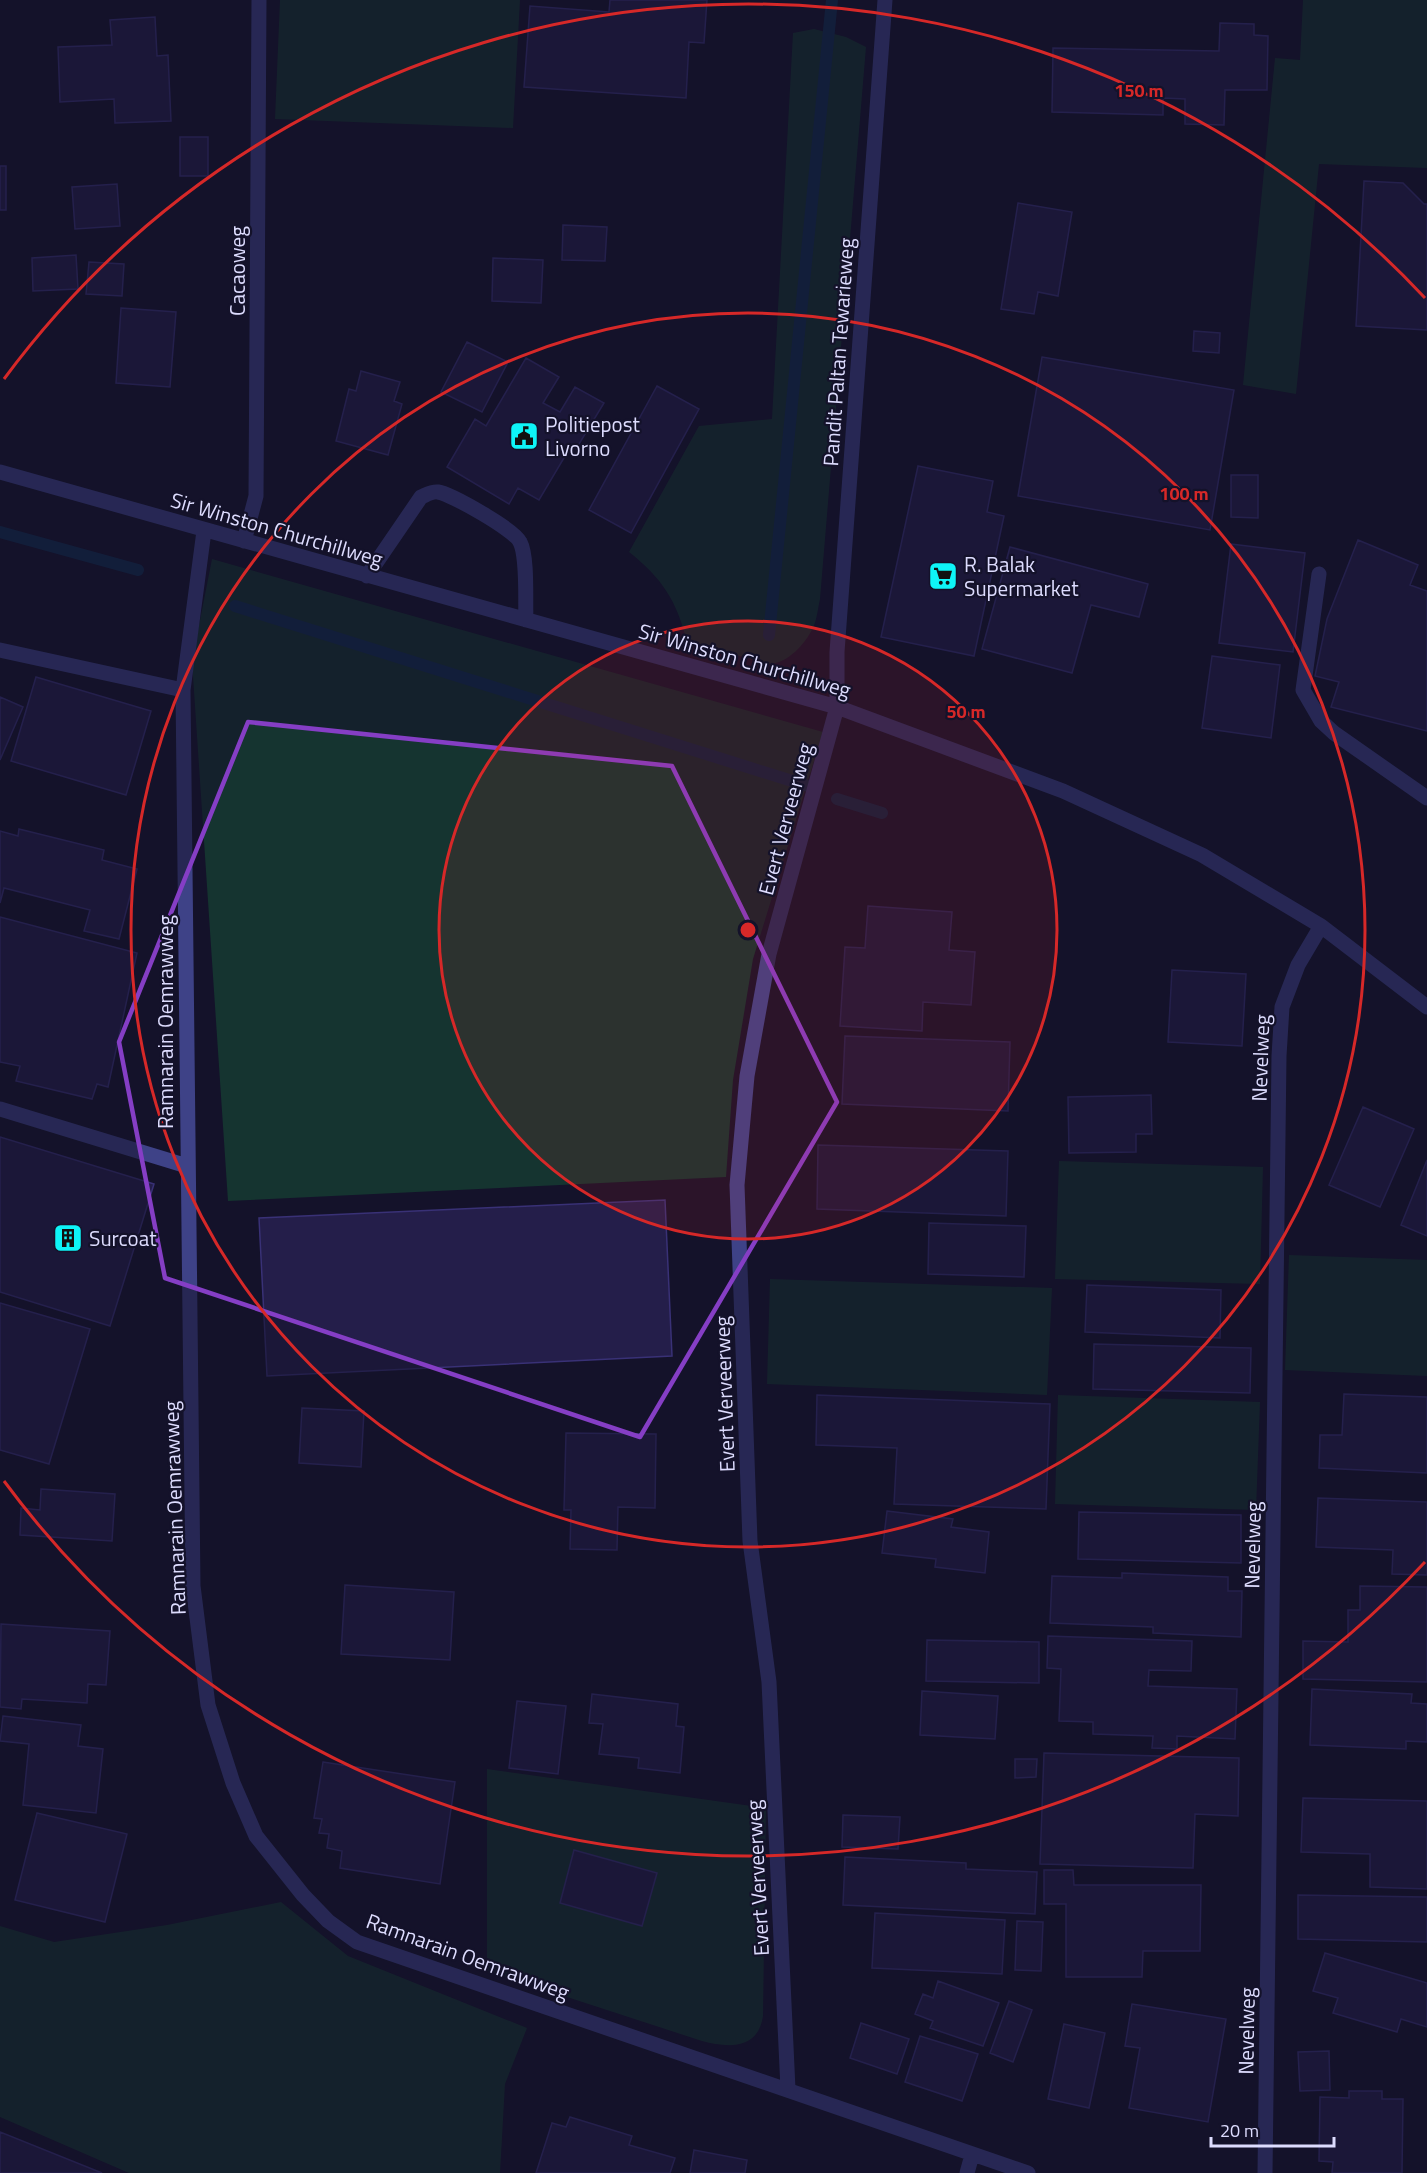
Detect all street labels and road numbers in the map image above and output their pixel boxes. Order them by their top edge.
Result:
street label: Cacaoweg [221,226,253,316]
street label: Pandit Paltan Tewarieweg [814,236,862,467]
street label: Sir Winston Churchillweg [167,483,387,575]
street label: Sir Winston Churchillweg [635,614,855,706]
street label: Evert Verveerweg [749,739,821,899]
street label: Ramnarain Oemrawweg [149,915,181,1129]
street label: Nevelweg [1242,1014,1278,1102]
street label: Evert Verveerweg [705,1315,743,1473]
street label: Ramnarain Oemrawweg [154,1400,194,1616]
street label: Nevelweg [1235,1501,1269,1589]
street label: Evert Verveerweg [737,1799,777,1957]
street label: Ramnarain Oemrawweg [362,1904,574,2008]
street label: Nevelweg [1229,1987,1263,2075]

